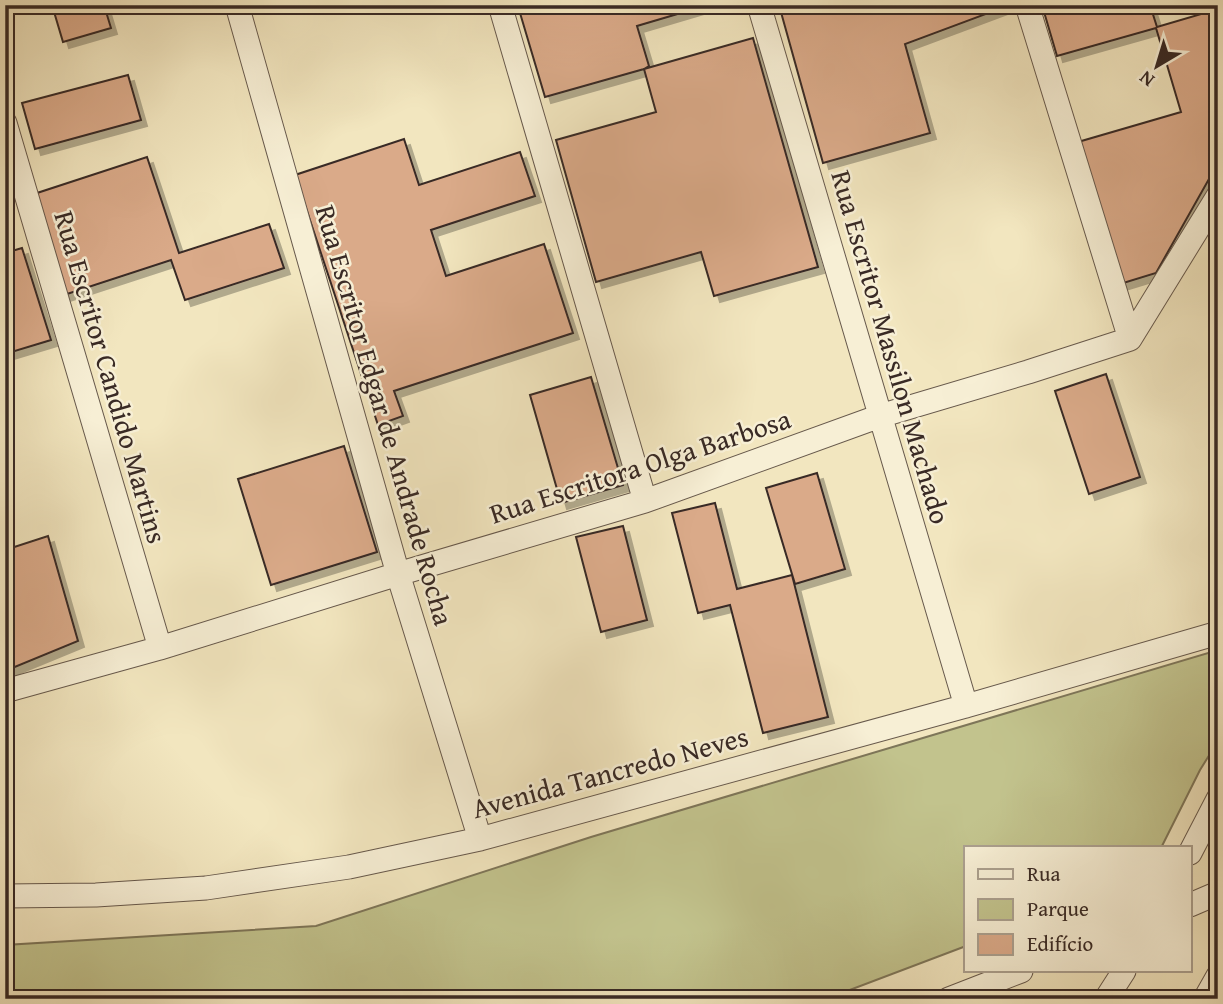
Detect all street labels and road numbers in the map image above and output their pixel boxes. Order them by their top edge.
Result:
street label: Rua Escritor Massilon Machado [821,165,962,529]
street label: Rua Escritor Edgar de Andrade Rocha [306,200,465,631]
street label: Rua Escritor Candido Martins [44,206,179,548]
street label: Rua Escritora Olga Barbosa [484,397,796,534]
street label: Avenida Tancredo Neves [467,715,753,828]

